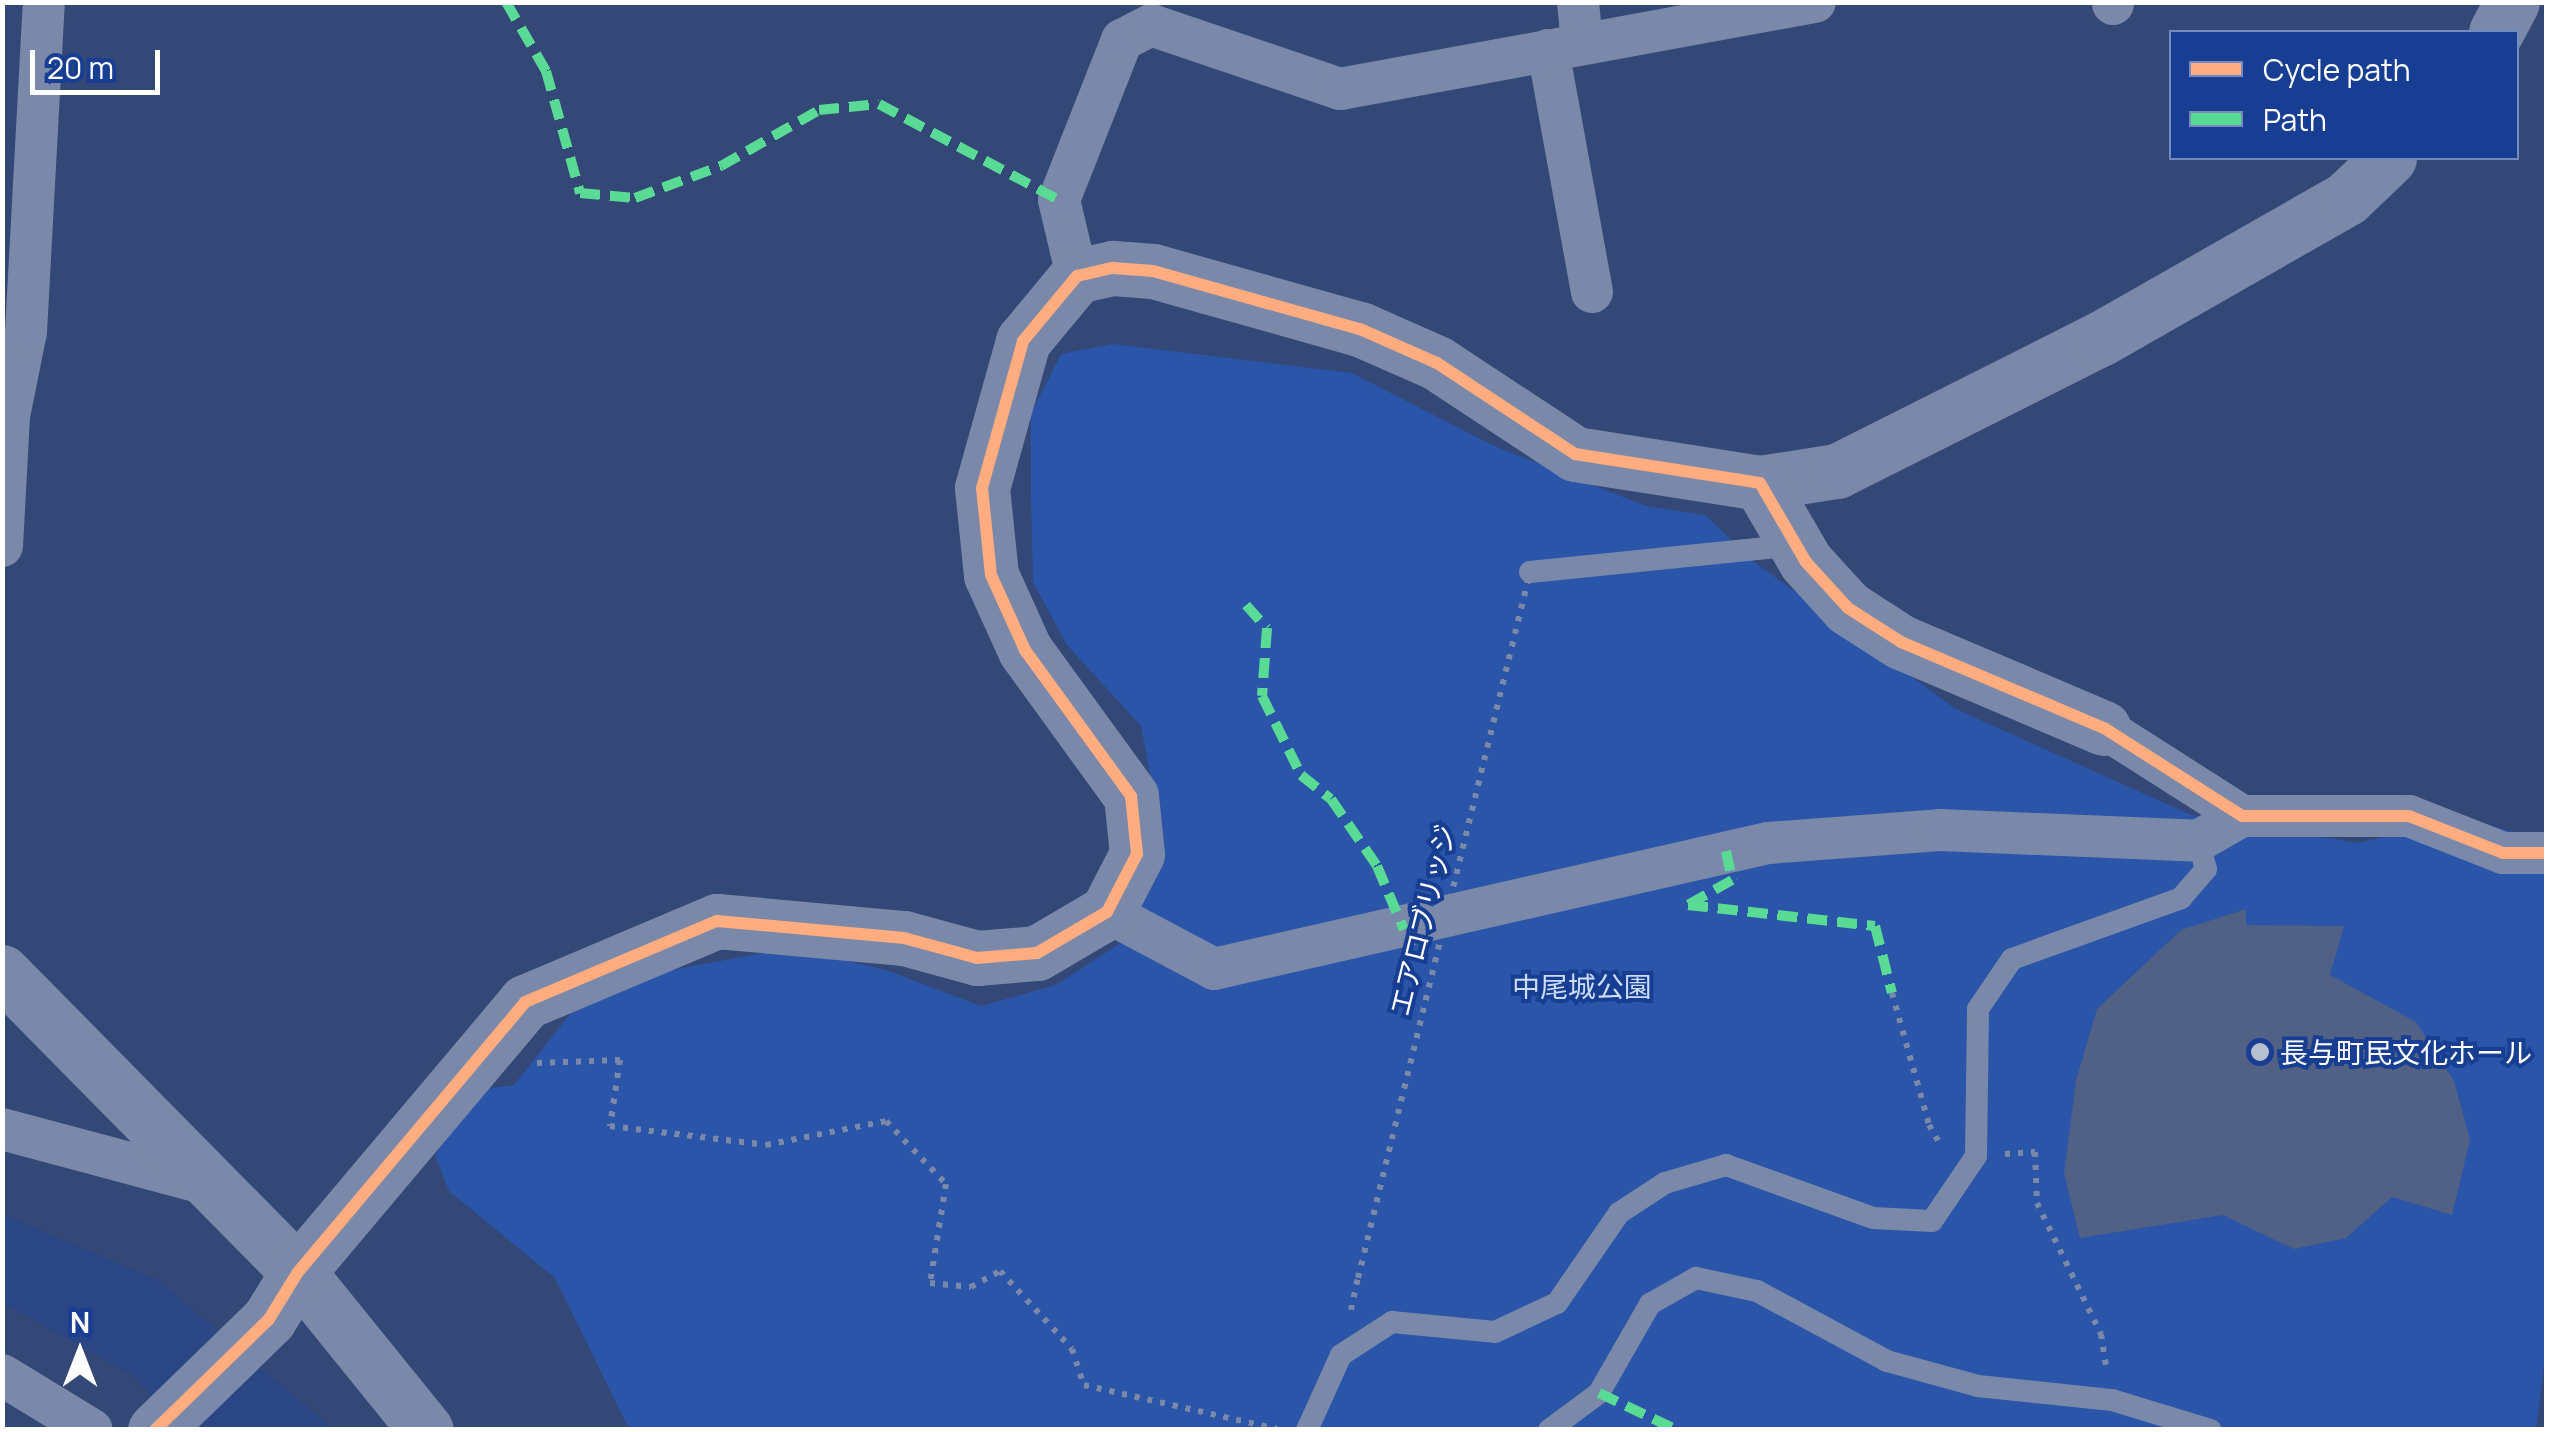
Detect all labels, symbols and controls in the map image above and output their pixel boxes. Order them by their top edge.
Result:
scale bar [35,30,165,92]
legend [2169,30,2519,160]
text: 20 m [47,47,114,88]
text: Cycle path [2263,49,2411,90]
text: Path [2263,99,2327,140]
street label: エアロブリッジ [1382,821,1462,1019]
park label: 中尾城公園 [1512,969,1652,1003]
place label: 長与町民文化ホール [2280,1035,2532,1069]
marker: 長与町民文化ホール [2249,1041,2271,1063]
north arrow [30,1302,130,1402]
text: N [70,1303,90,1341]

